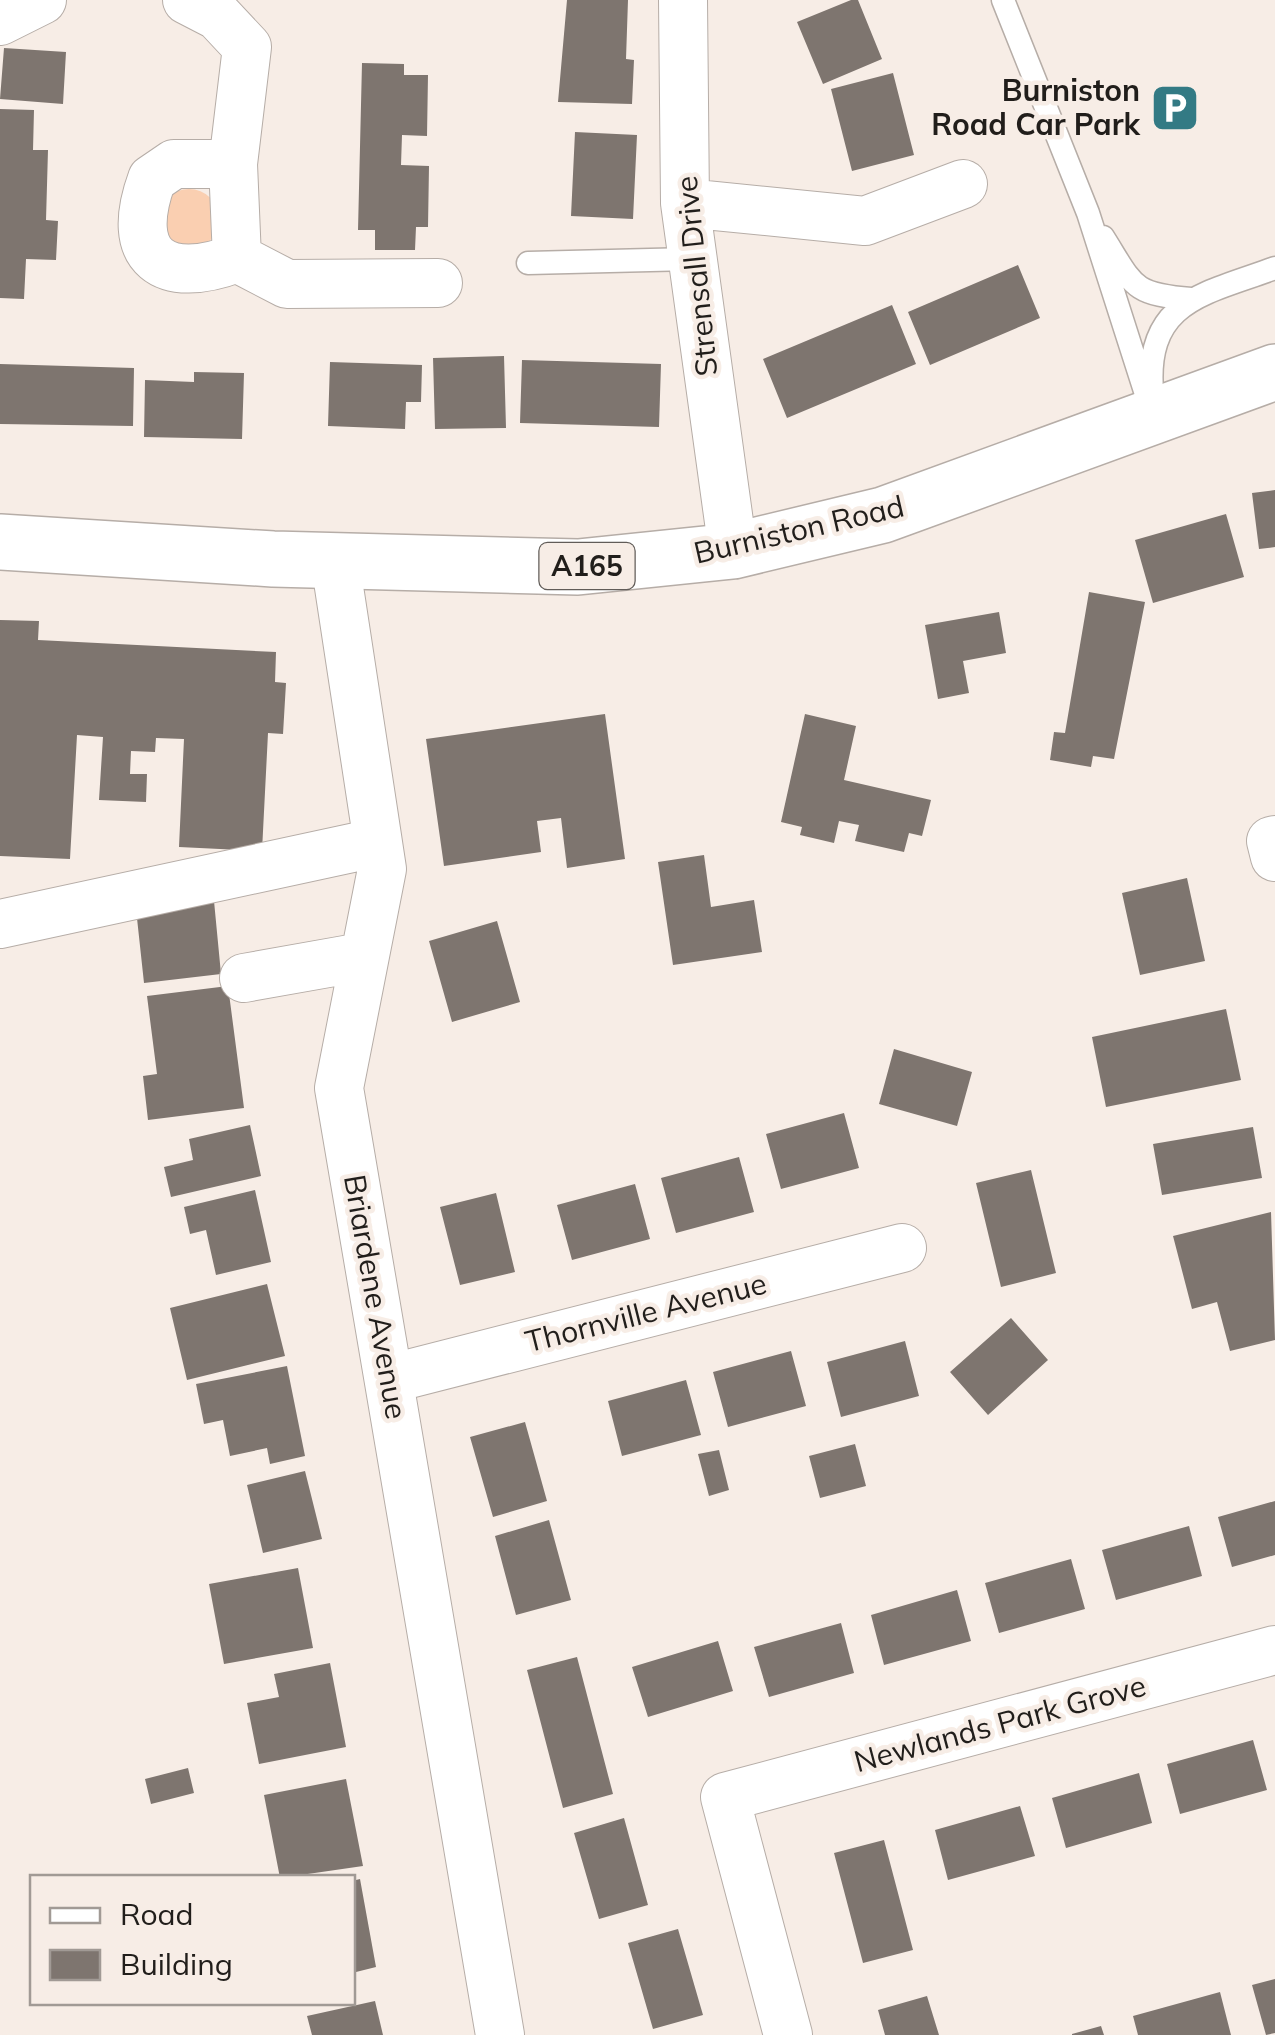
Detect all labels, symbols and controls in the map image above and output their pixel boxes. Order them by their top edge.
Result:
place label: Burniston Road Car Park [931,71,1141,143]
parking icon: Burniston Road Car Park [1149,82,1201,134]
street label: Strensall Drive [667,174,725,378]
street label: Burniston Road [690,486,908,572]
road number: A165 [540,543,634,589]
street label: Briardene Avenue [336,1172,416,1422]
street label: Thornville Avenue [521,1264,770,1360]
street label: Newlands Park Grove [850,1666,1150,1780]
legend [30,1875,355,2005]
text: Road [120,1895,194,1933]
text: Building [120,1945,233,1983]

